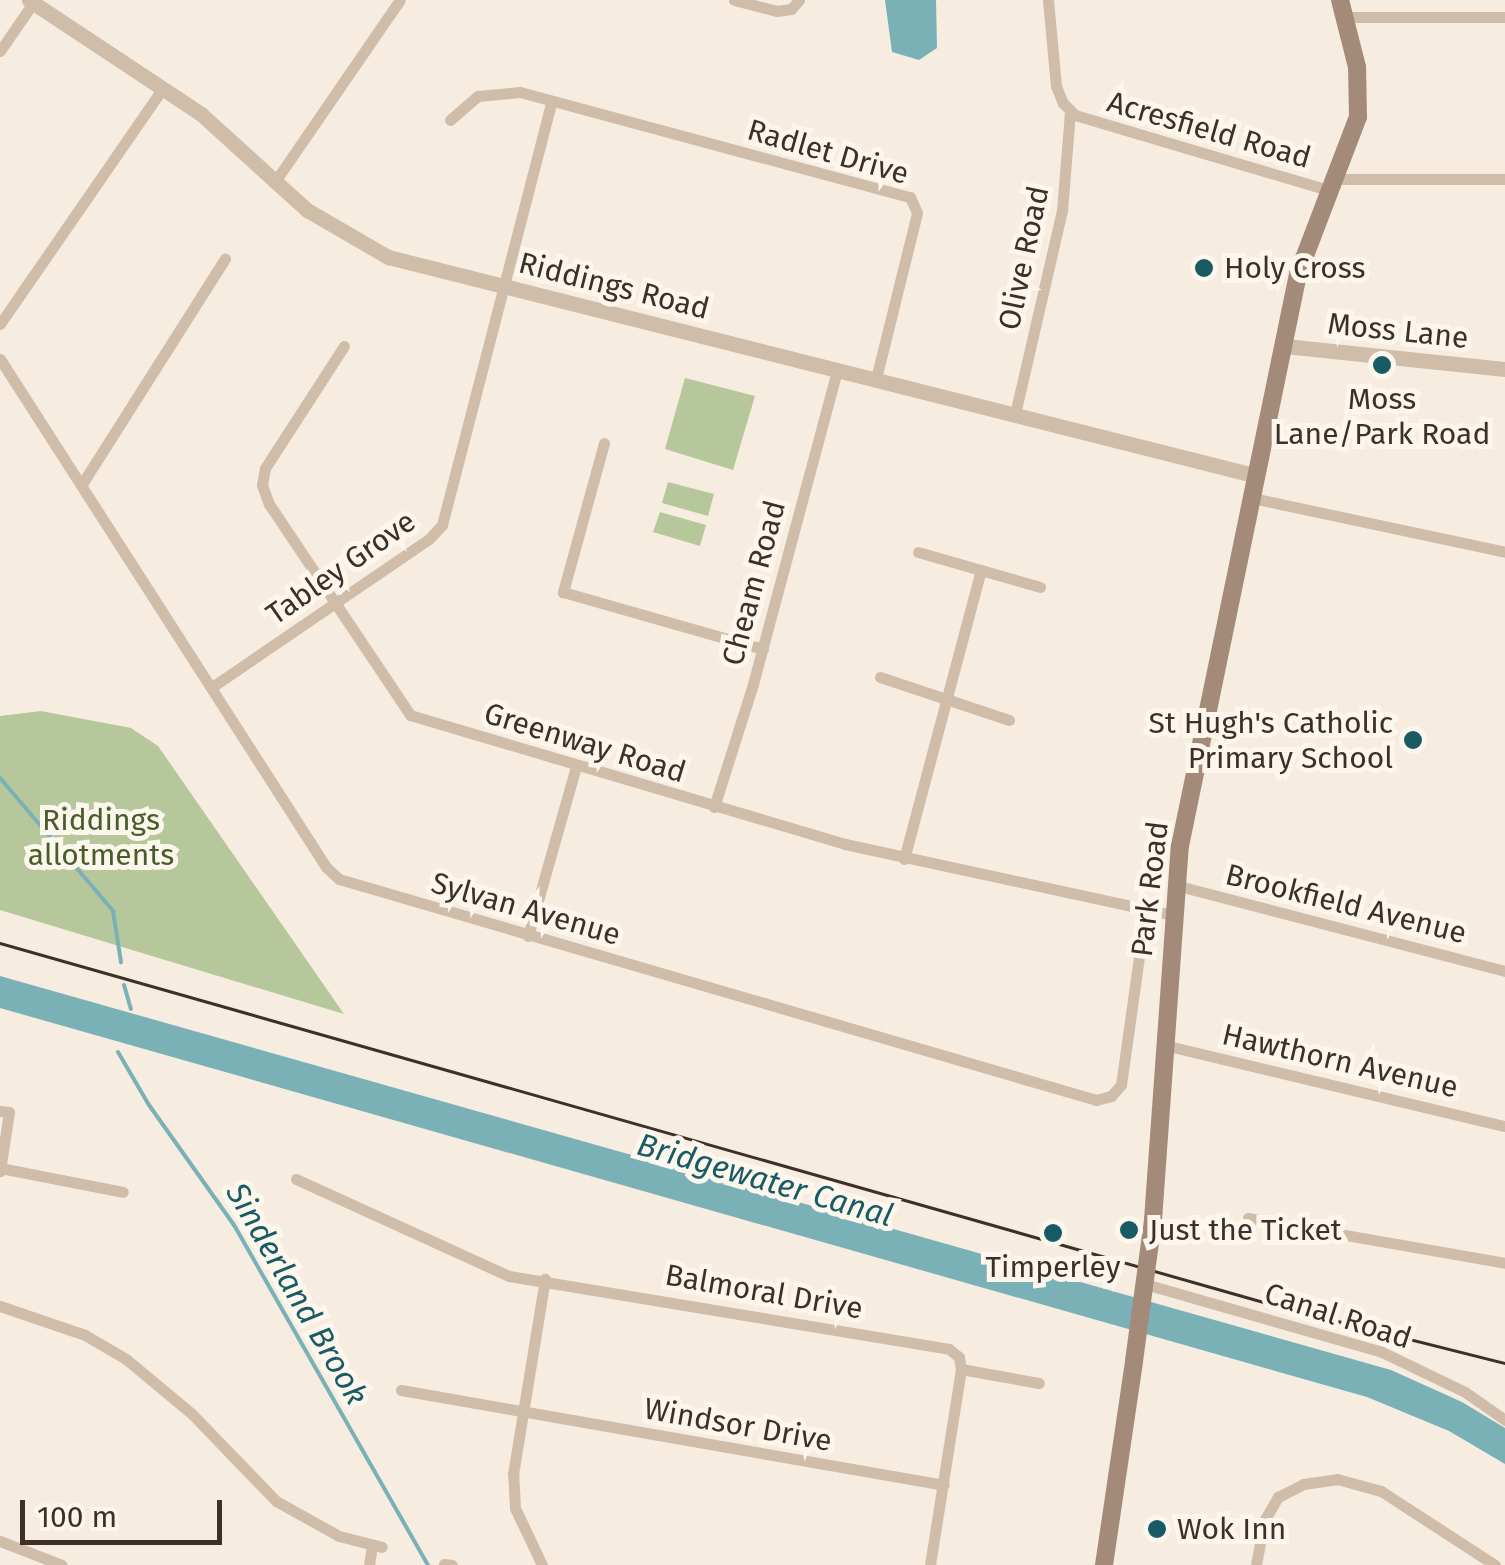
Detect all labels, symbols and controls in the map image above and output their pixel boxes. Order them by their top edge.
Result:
street label: Acresfield Road [1103,84,1315,176]
street label: Radlet Drive [743,112,913,192]
street label: Olive Road [991,183,1057,333]
street label: Riddings Road [515,245,713,327]
place label: Holy Cross [1224,250,1365,286]
marker: Holy Cross [1193,257,1215,279]
street label: Moss Lane [1326,306,1470,356]
marker: Moss Lane/Park Road [1371,354,1393,376]
place label: Moss Lane/Park Road [1274,381,1490,452]
street label: Cheam Road [715,497,793,669]
street label: Tabley Grove [260,503,422,633]
street label: Greenway Road [480,695,690,791]
place label: St Hugh's Catholic Primary School [1149,705,1393,776]
marker: St Hugh's Catholic Primary School [1402,729,1424,751]
park label: Riddings allotments [28,802,174,872]
street label: Park Road [1124,819,1176,959]
street label: Brookfield Avenue [1222,857,1470,951]
street label: Sylvan Avenue [427,865,625,953]
street label: Hawthorn Avenue [1219,1016,1461,1106]
water label: Bridgewater Canal [633,1125,897,1235]
water label: Sinderland Brook [218,1176,376,1412]
place label: Just the Ticket [1149,1212,1342,1248]
marker: Just the Ticket [1118,1219,1140,1241]
marker: Timperley [1042,1222,1064,1244]
place label: Timperley [985,1249,1121,1285]
street label: Balmoral Drive [662,1257,866,1327]
street label: Canal Road [1260,1275,1416,1357]
street label: Windsor Drive [641,1391,835,1459]
scale bar [25,1480,228,1542]
text: 100 m [37,1499,117,1535]
place label: Wok Inn [1177,1511,1286,1547]
marker: Wok Inn [1146,1518,1168,1540]

